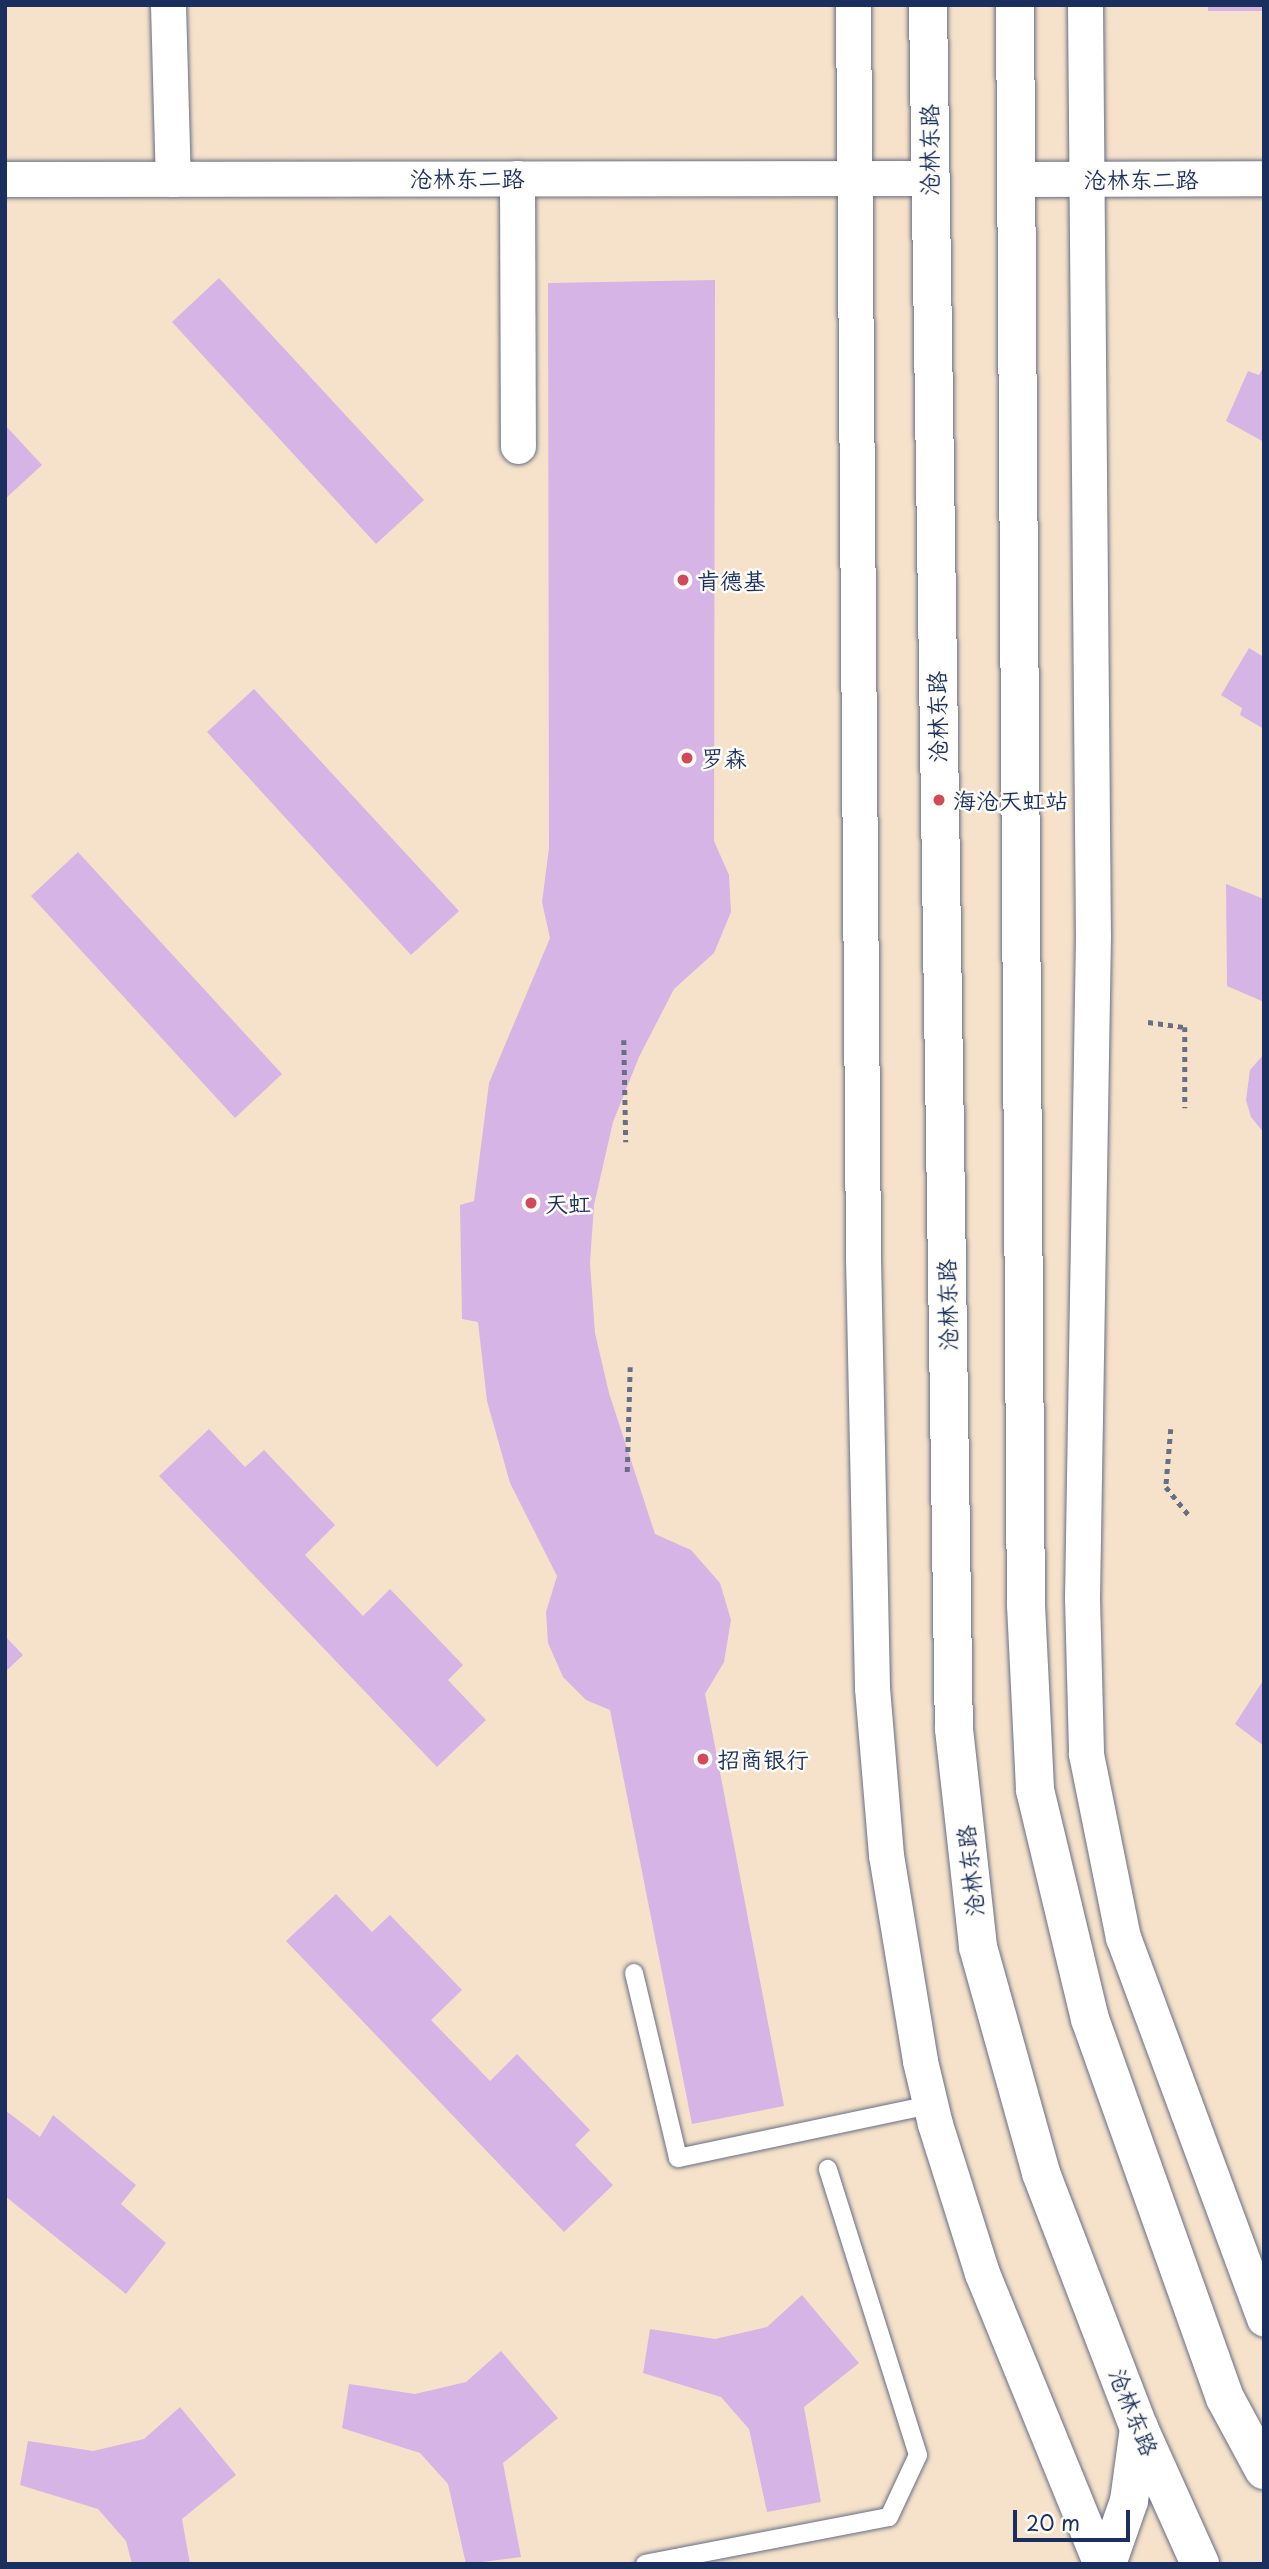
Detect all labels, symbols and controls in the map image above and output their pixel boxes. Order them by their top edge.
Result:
street label: 沧林东路 [915,104,943,196]
street label: 沧林东二路 [410,164,524,192]
street label: 沧林东二路 [1084,165,1198,193]
place label: 肯德基 [697,566,766,594]
marker: 肯德基 [675,572,691,588]
street label: 沧林东路 [922,671,952,763]
place label: 罗森 [701,744,747,772]
marker: 罗森 [679,750,695,766]
place label: 海沧天虹站 [953,786,1068,814]
marker: 海沧天虹站 [931,792,947,808]
place label: 天虹 [545,1189,591,1217]
marker: 天虹 [523,1195,539,1211]
street label: 沧林东路 [932,1259,962,1351]
place label: 招商银行 [717,1745,809,1773]
marker: 招商银行 [695,1751,711,1767]
street label: 沧林东路 [951,1824,989,1918]
street label: 沧林东路 [1104,2364,1164,2460]
scale bar [1017,2496,1134,2540]
text: 20 m [1026,2506,1080,2538]

